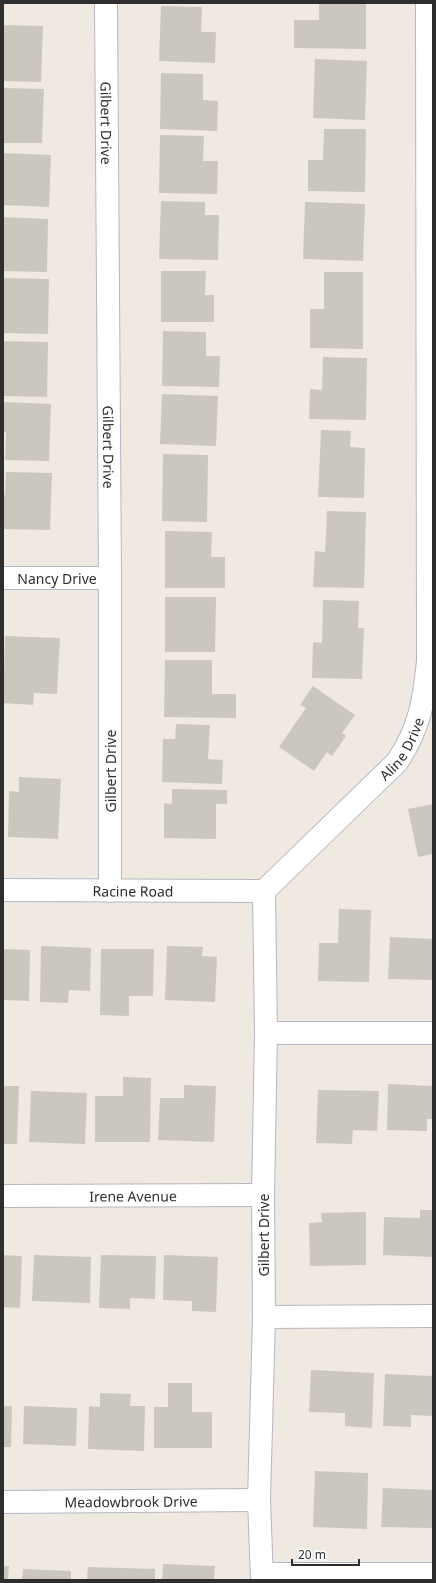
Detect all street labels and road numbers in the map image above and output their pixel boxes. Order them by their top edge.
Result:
street label: Gilbert Drive [97,81,117,165]
street label: Gilbert Drive [99,405,119,489]
street label: Nancy Drive [17,569,97,588]
street label: Aline Drive [375,715,427,784]
street label: Gilbert Drive [101,729,120,813]
street label: Racine Road [93,881,173,900]
street label: Irene Avenue [89,1186,177,1205]
street label: Gilbert Drive [254,1193,273,1277]
street label: Meadowbrook Drive [64,1491,198,1511]

